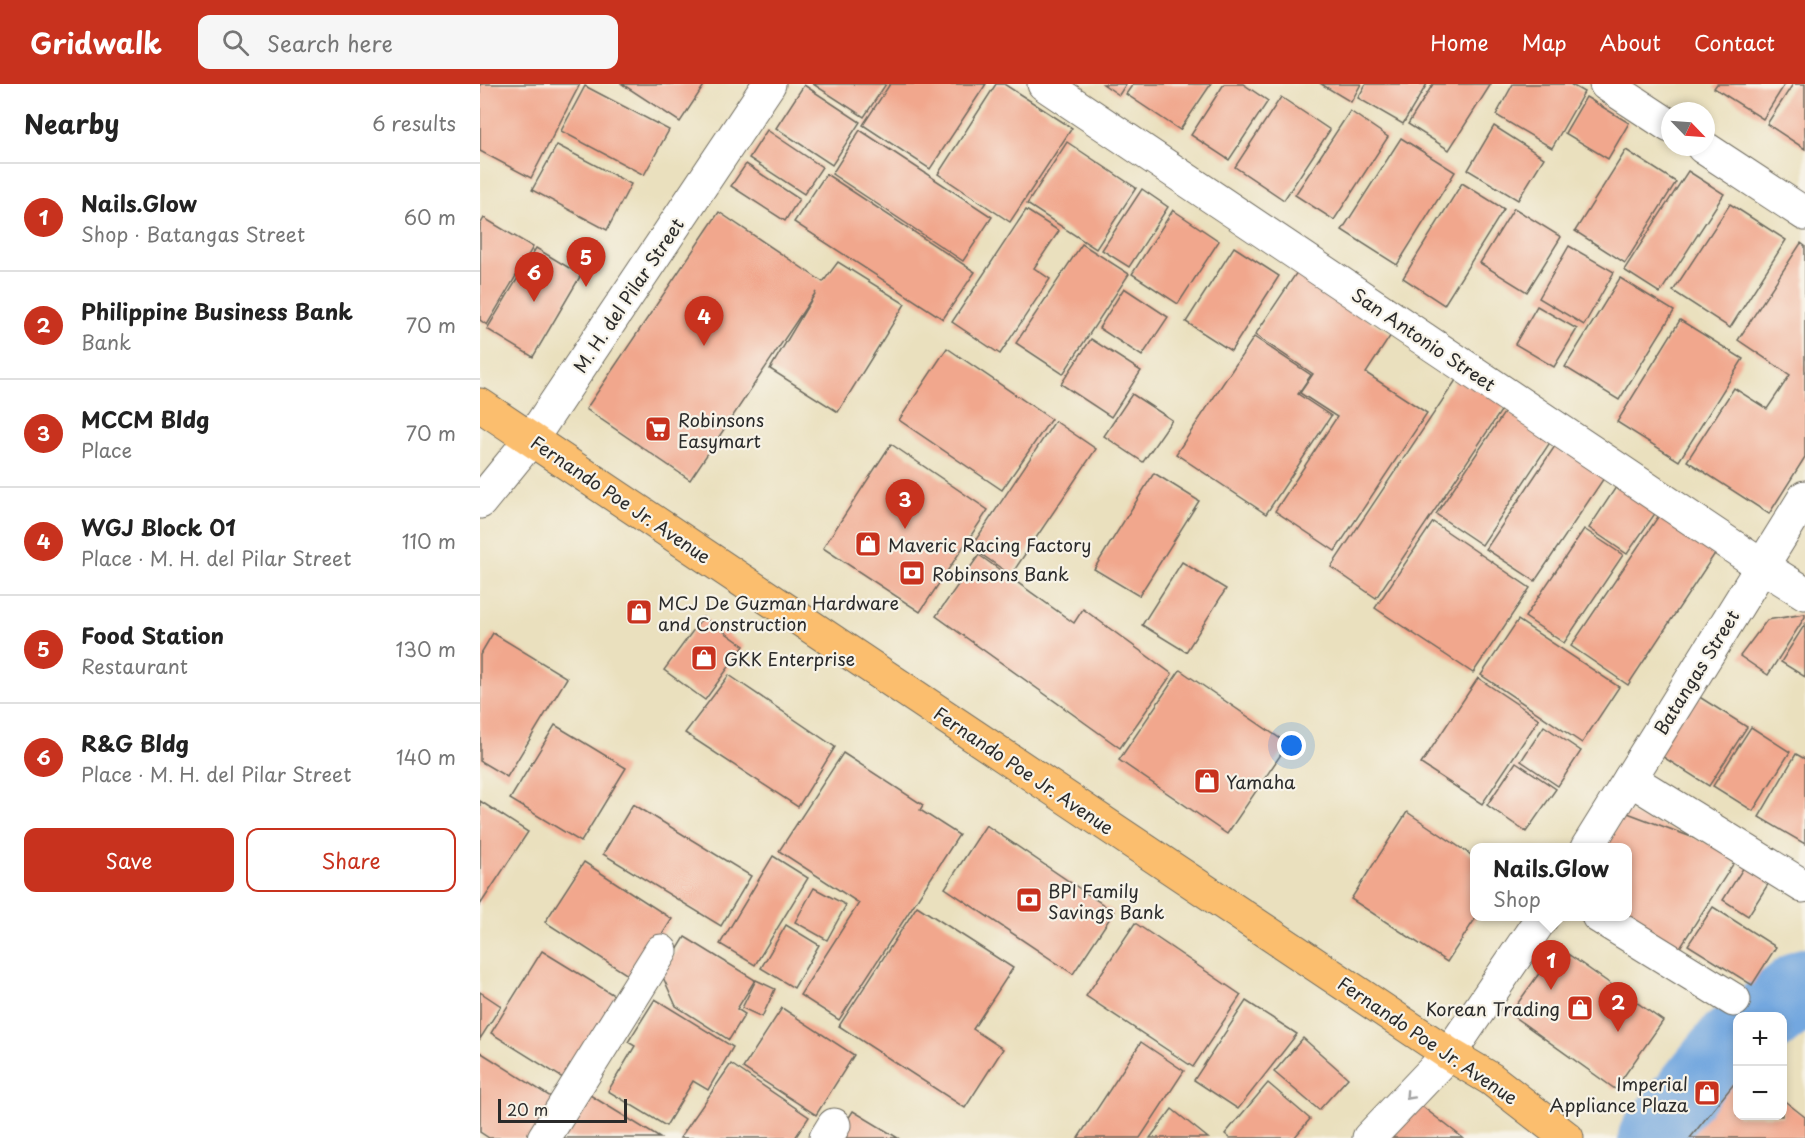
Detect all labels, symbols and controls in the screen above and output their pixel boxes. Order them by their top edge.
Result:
search box [198,15,618,69]
text: Gridwalk [30,21,162,64]
icon: search [219,26,252,59]
text: Search here [267,26,393,59]
text: Home [1430,26,1489,58]
text: Map [1522,26,1567,58]
text: About [1600,26,1661,58]
text: Contact [1694,26,1775,58]
north arrow [1661,102,1715,156]
text: Nearby [24,104,119,143]
text: 6 results [372,108,456,138]
text: Nails.Glow [81,186,197,219]
text: 1 [39,202,48,232]
text: 60 m [404,202,456,232]
street label: M. H. del Pilar Street [566,212,690,378]
text: Shop · Batangas Street [81,219,305,249]
pin: 5 [566,238,606,287]
pin: 6 [514,252,554,302]
street label: San Antonio Street [1347,281,1501,397]
text: Philippine Business Bank [81,294,353,327]
pin: 4 [684,296,724,346]
text: 2 [36,310,51,340]
text: 70 m [406,310,456,340]
text: Bank [81,327,131,357]
text: MCCM Bldg [81,402,209,435]
place label: Robinsons Easymart [678,406,764,454]
supermarket icon: Robinsons Easymart [643,414,673,444]
text: 3 [37,418,50,448]
text: 70 m [406,418,456,448]
street label: Fernando Poe Jr. Avenue [526,429,717,570]
text: Place [81,435,132,465]
pin: 3 [886,480,924,529]
text: WGJ Block 01 [81,510,236,543]
text: 4 [37,526,50,556]
text: 110 m [402,526,456,556]
shop icon: Maveric Racing Factory [853,529,883,559]
place label: Maveric Racing Factory [888,531,1091,558]
text: Place · M. H. del Pilar Street [81,543,351,573]
bank icon: Robinsons Bank [897,558,927,588]
place label: Robinsons Bank [932,560,1069,587]
place label: MCJ De Guzman Hardware and Construction [658,589,899,637]
shop icon: MCJ De Guzman Hardware and Construction [624,597,654,627]
street label: Batangas Street [1647,604,1745,740]
text: Food Station [81,618,224,651]
text: 5 [37,634,50,664]
text: 130 m [396,634,456,664]
shop icon: GKK Enterprise [689,643,719,673]
place label: GKK Enterprise [724,645,855,672]
text: Restaurant [81,651,188,681]
street label: Fernando Poe Jr. Avenue [929,700,1120,841]
text: R&G Bldg [81,726,189,759]
your location [1277,731,1306,760]
text: 6 [36,742,51,772]
text: 140 m [396,742,456,772]
text: Place · M. H. del Pilar Street [81,759,351,789]
shop icon: Yamaha [1192,766,1222,796]
place label: Yamaha [1226,768,1296,795]
button: Save [24,828,234,892]
button: Share [246,828,456,892]
popup [1470,843,1632,921]
text: Nails.Glow [1493,851,1609,884]
place label: BPI Family Savings Bank [1048,877,1164,925]
text: Shop [1493,884,1541,914]
bank icon: BPI Family Savings Bank [1014,885,1044,915]
pin: 1 [1532,940,1570,990]
street label: Fernando Poe Jr. Avenue [1333,970,1524,1111]
pin: 2 [1598,982,1638,1032]
shop icon: Korean Trading [1565,993,1595,1023]
place label: Korean Trading [1425,995,1560,1022]
map controls [1733,1012,1787,1120]
button: + [1733,1012,1787,1066]
button: − [1733,1066,1787,1120]
place label: Imperial Appliance Plaza [1549,1070,1689,1118]
shop icon: Imperial Appliance Plaza [1692,1078,1722,1108]
one-way arrow [1405,1089,1416,1100]
scale bar [498,1096,627,1124]
text: 20 m [507,1097,548,1121]

